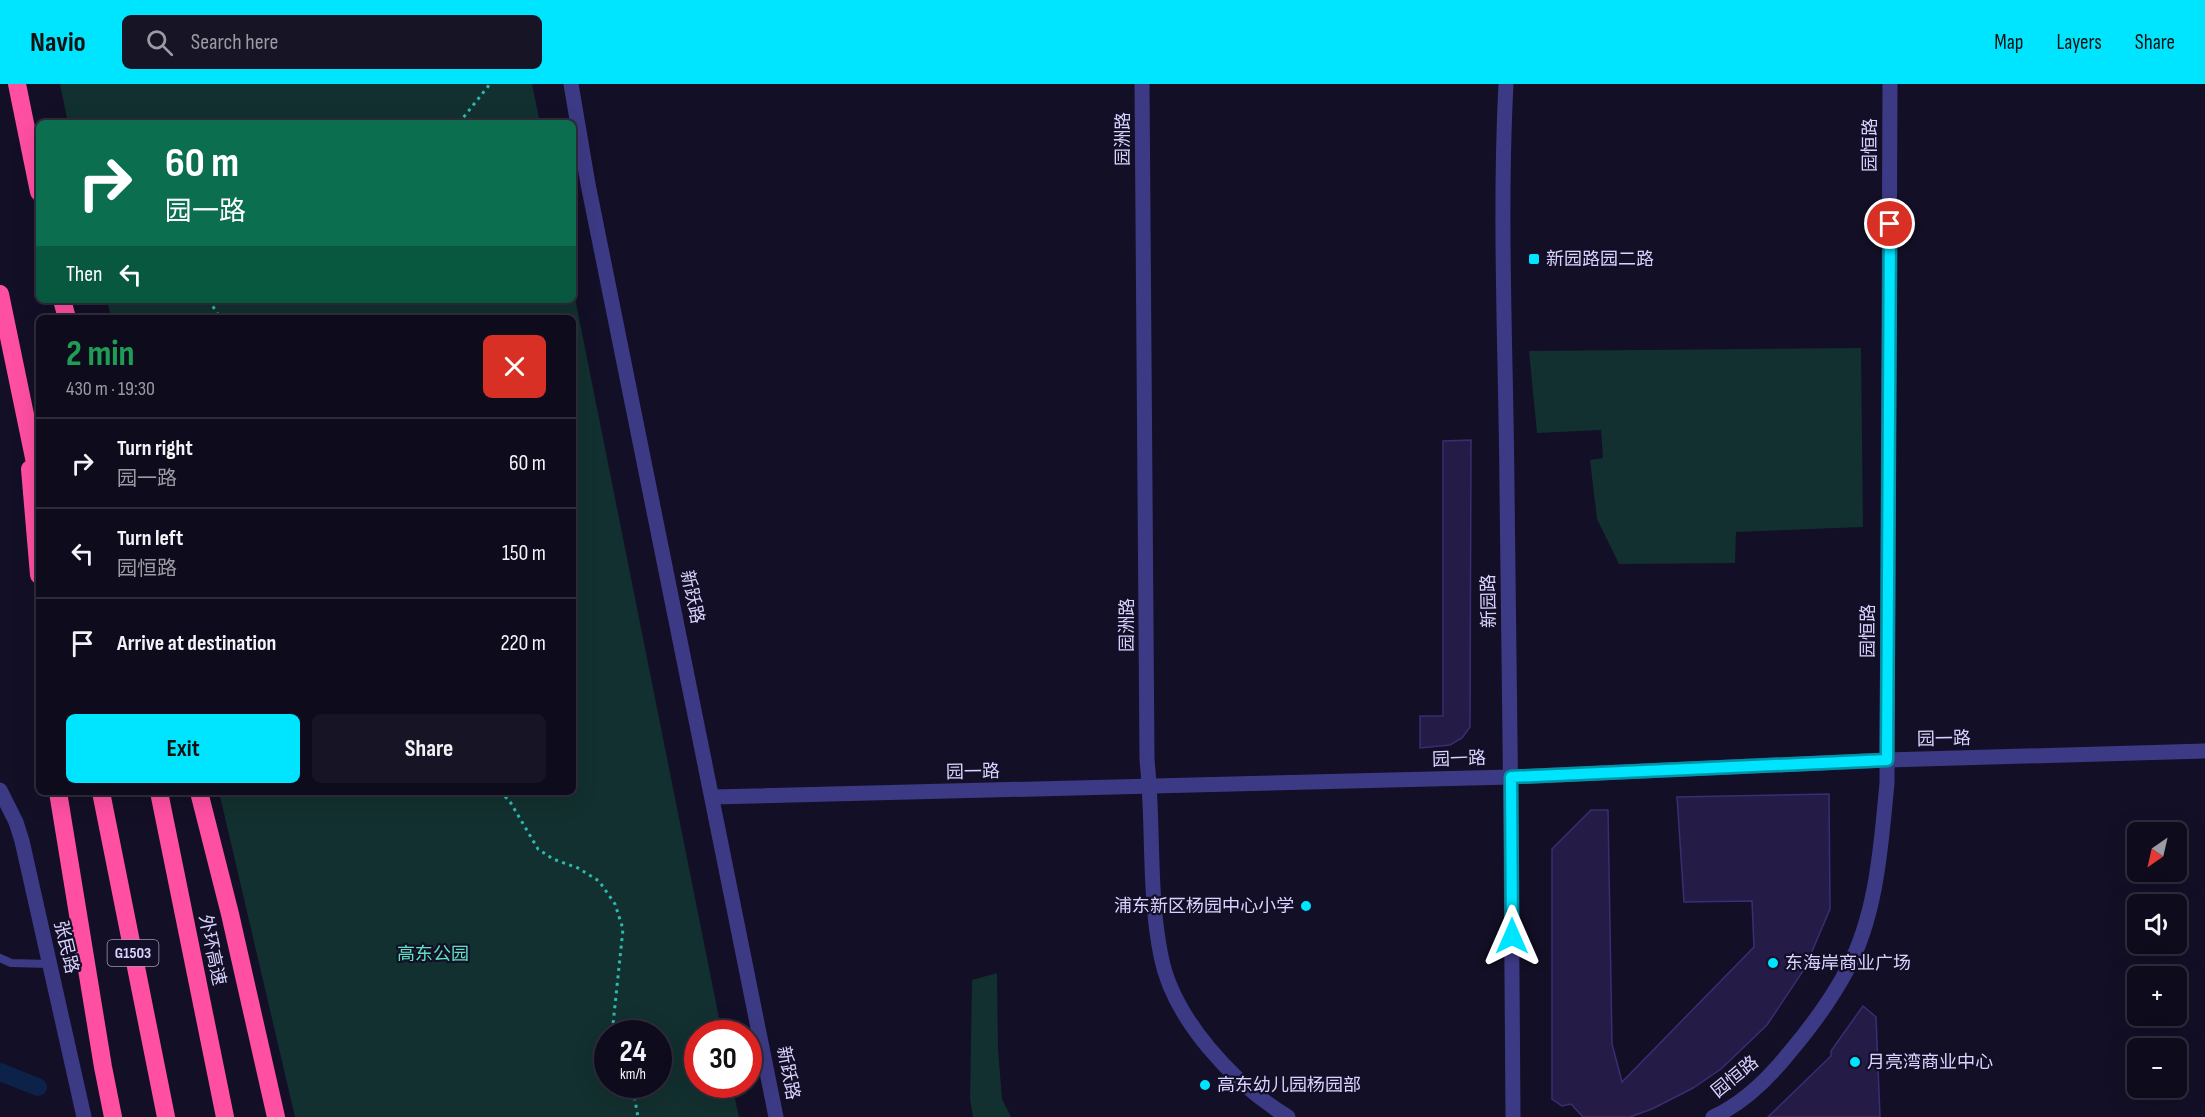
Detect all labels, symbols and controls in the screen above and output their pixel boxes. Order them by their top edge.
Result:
search box [122,15,542,69]
text: Navio [30,26,86,59]
icon: search [143,26,176,59]
text: Search here [191,29,278,56]
text: Map [1994,30,2023,55]
text: Layers [2056,30,2102,55]
text: Share [2135,30,2175,55]
street label: 园洲路 [1113,112,1134,166]
street label: 园恒路 [1860,118,1881,172]
text: 60 m [165,138,239,189]
icon: right [66,144,144,222]
text: 园一路 [165,196,246,228]
pin [1864,198,1915,249]
icon: arrive [1873,207,1906,240]
place label: 新园路园二路 [1546,249,1654,270]
marker: 新园路园二路 [1527,252,1541,266]
icon: left [114,258,147,291]
text: Then [66,261,102,288]
text: 2 min [66,333,135,376]
button: close [483,335,546,398]
text: 430 m · 19:30 [66,377,155,401]
text: Turn right [117,435,193,462]
icon: right [66,447,99,480]
text: 60 m [509,450,546,477]
text: 园一路 [117,467,177,491]
text: Turn left [117,525,183,552]
icon: left [66,537,99,570]
text: 150 m [502,540,546,567]
text: 园恒路 [117,557,177,581]
street label: 新跃路 [676,568,708,626]
street label: 新园路 [1478,574,1500,628]
street label: 园洲路 [1117,598,1138,652]
street label: 园恒路 [1858,604,1879,658]
icon: arrive [66,627,99,660]
text: Arrive at destination [117,630,276,657]
text: 220 m [500,630,546,657]
button: Exit [66,714,300,783]
button: Share [312,714,546,783]
street label: 园一路 [1917,728,1971,750]
street label: 园一路 [1432,748,1486,770]
street label: 园一路 [946,761,1000,783]
north arrow [2127,822,2187,882]
map controls [2127,822,2187,1098]
button: sound [2127,894,2187,954]
place label: 浦东新区杨园中心小学 [1114,896,1294,917]
marker: 浦东新区杨园中心小学 [1299,899,1313,913]
position arrow [1480,904,1544,968]
street label: 外环高速 [194,913,230,987]
street label: 张民路 [50,918,82,976]
road number: G1503 [108,940,158,966]
park label: 高东公园 [397,944,469,965]
place label: 东海岸商业广场 [1785,953,1911,974]
marker: 东海岸商业广场 [1766,956,1780,970]
button: + [2127,966,2187,1026]
speed limit sign: 30 [684,1020,762,1098]
text: 24 [620,1034,646,1070]
button: − [2127,1038,2187,1098]
street label: 新跃路 [773,1044,803,1102]
street label: 园恒路 [1707,1052,1763,1102]
place label: 月亮湾商业中心 [1867,1052,1993,1073]
marker: 月亮湾商业中心 [1848,1055,1862,1069]
text: km/h [620,1065,646,1084]
place label: 高东幼儿园杨园部 [1217,1075,1361,1096]
marker: 高东幼儿园杨园部 [1198,1078,1212,1092]

